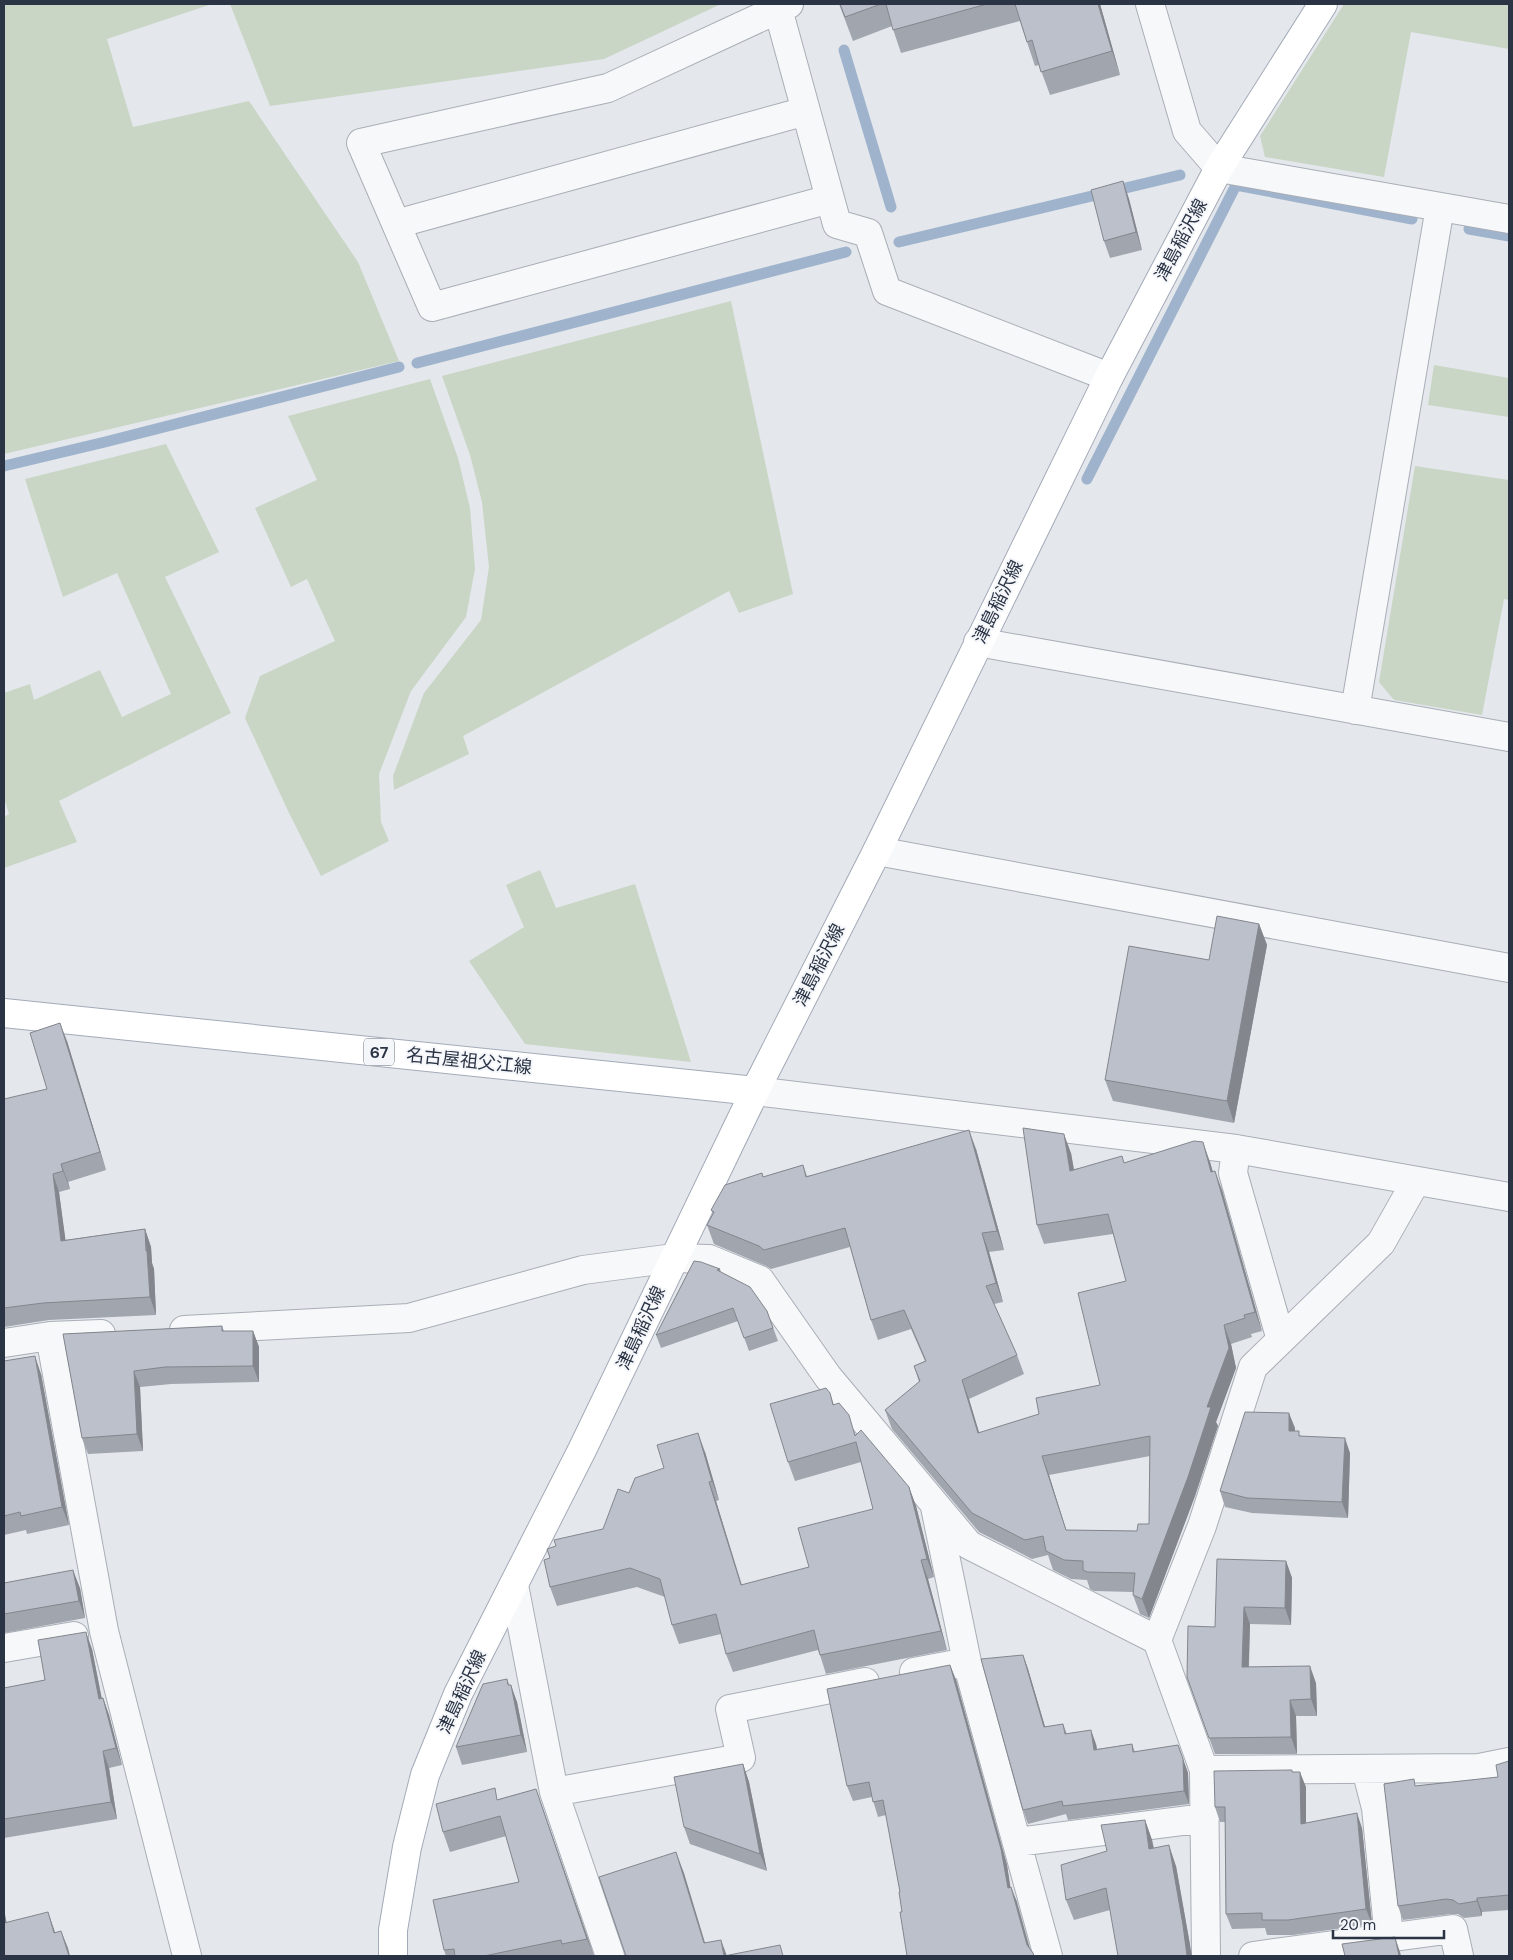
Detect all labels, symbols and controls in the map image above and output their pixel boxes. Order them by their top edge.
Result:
street label: 津島稲沢線 [1149,195,1213,285]
street label: 津島稲沢線 [967,556,1029,648]
street label: 津島稲沢線 [788,919,850,1011]
road number: 67 [364,1038,394,1066]
street label: 名古屋祖父江線 [405,1042,533,1080]
street label: 津島稲沢線 [611,1282,671,1374]
street label: 津島稲沢線 [432,1646,492,1738]
scale bar [1333,1908,1444,1940]
text: 20 m [1340,1915,1376,1935]

